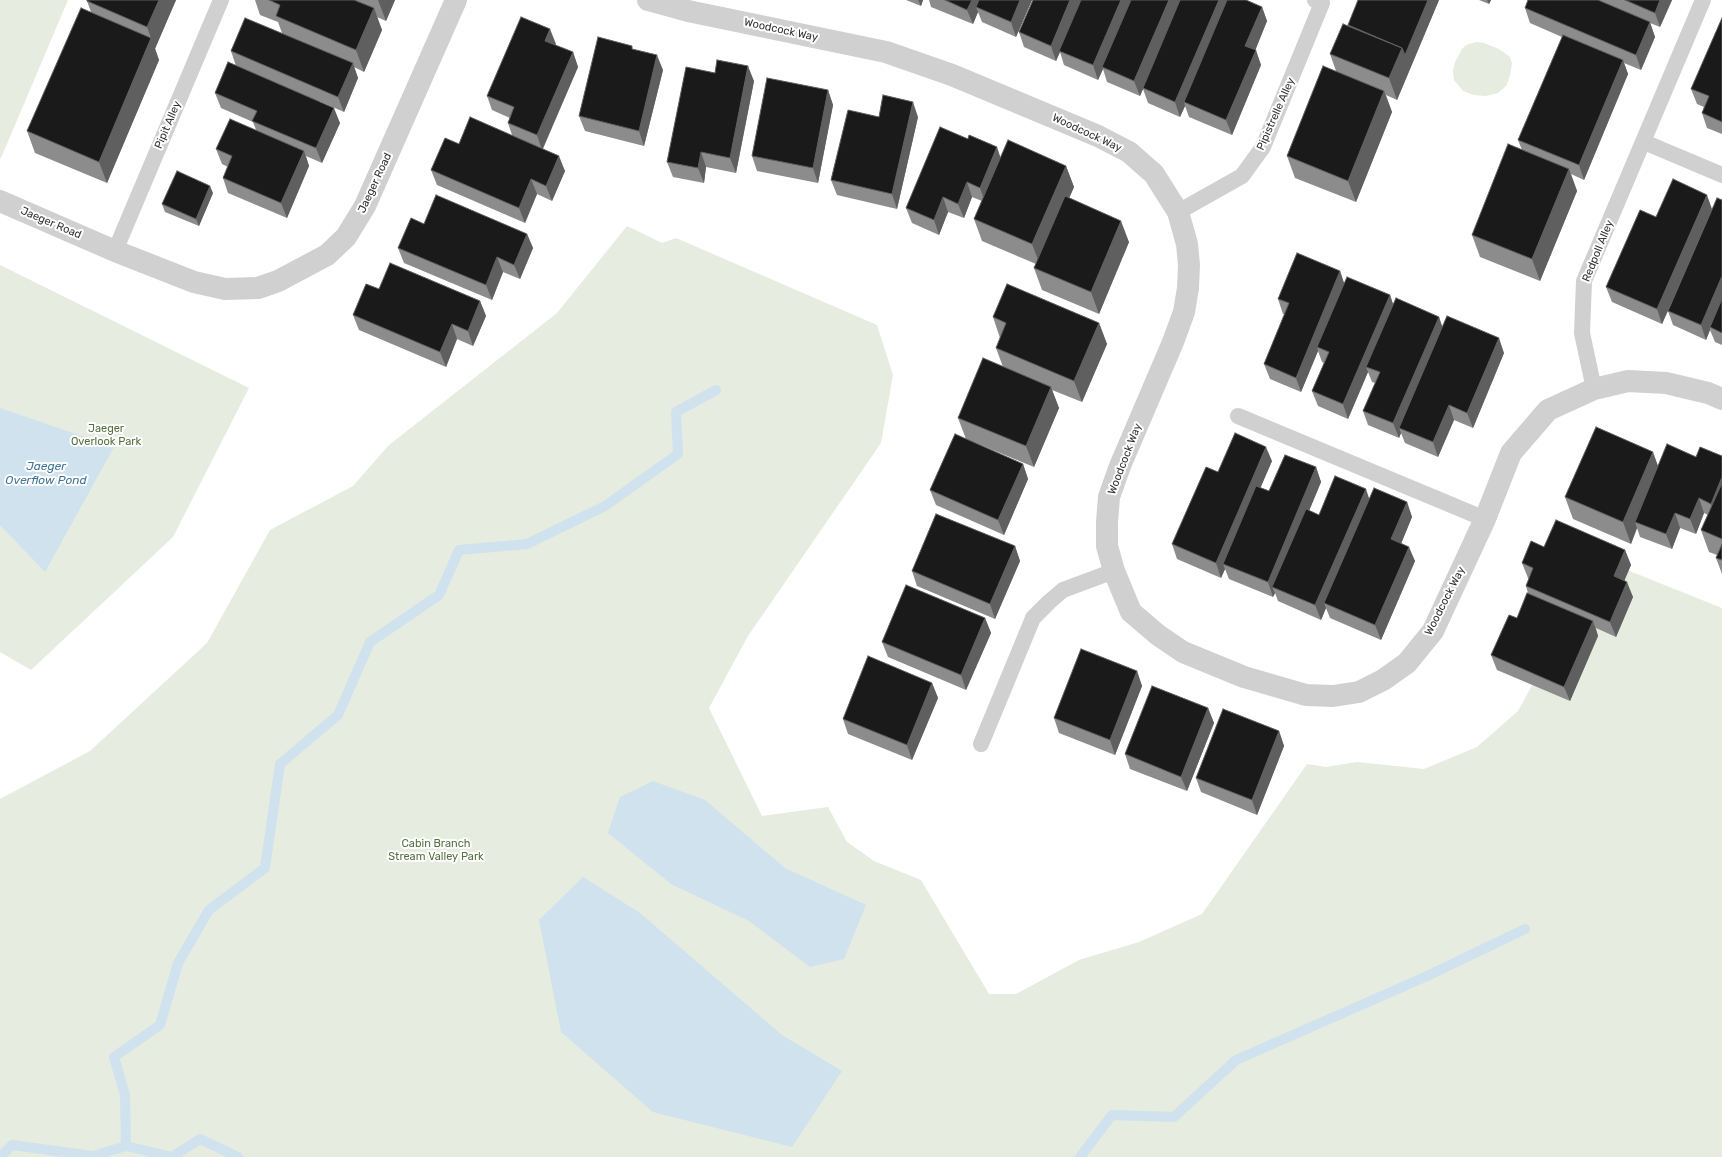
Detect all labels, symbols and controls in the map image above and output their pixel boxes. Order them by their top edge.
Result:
street label: Woodcock Way [743,16,819,44]
street label: Pipistrelle Alley [1254,76,1298,152]
street label: Pipit Alley [152,99,184,151]
street label: Woodcock Way [1050,111,1124,155]
street label: Jaeger Road [355,151,395,215]
street label: Jaeger Road [19,204,83,242]
street label: Redpoll Alley [1580,218,1616,284]
park label: Jaeger Overlook Park [71,422,141,448]
street label: Woodcock Way [1105,422,1145,496]
water label: Jaeger Overflow Pond [5,460,87,488]
street label: Woodcock Way [1422,565,1468,637]
park label: Cabin Branch Stream Valley Park [388,837,484,863]

